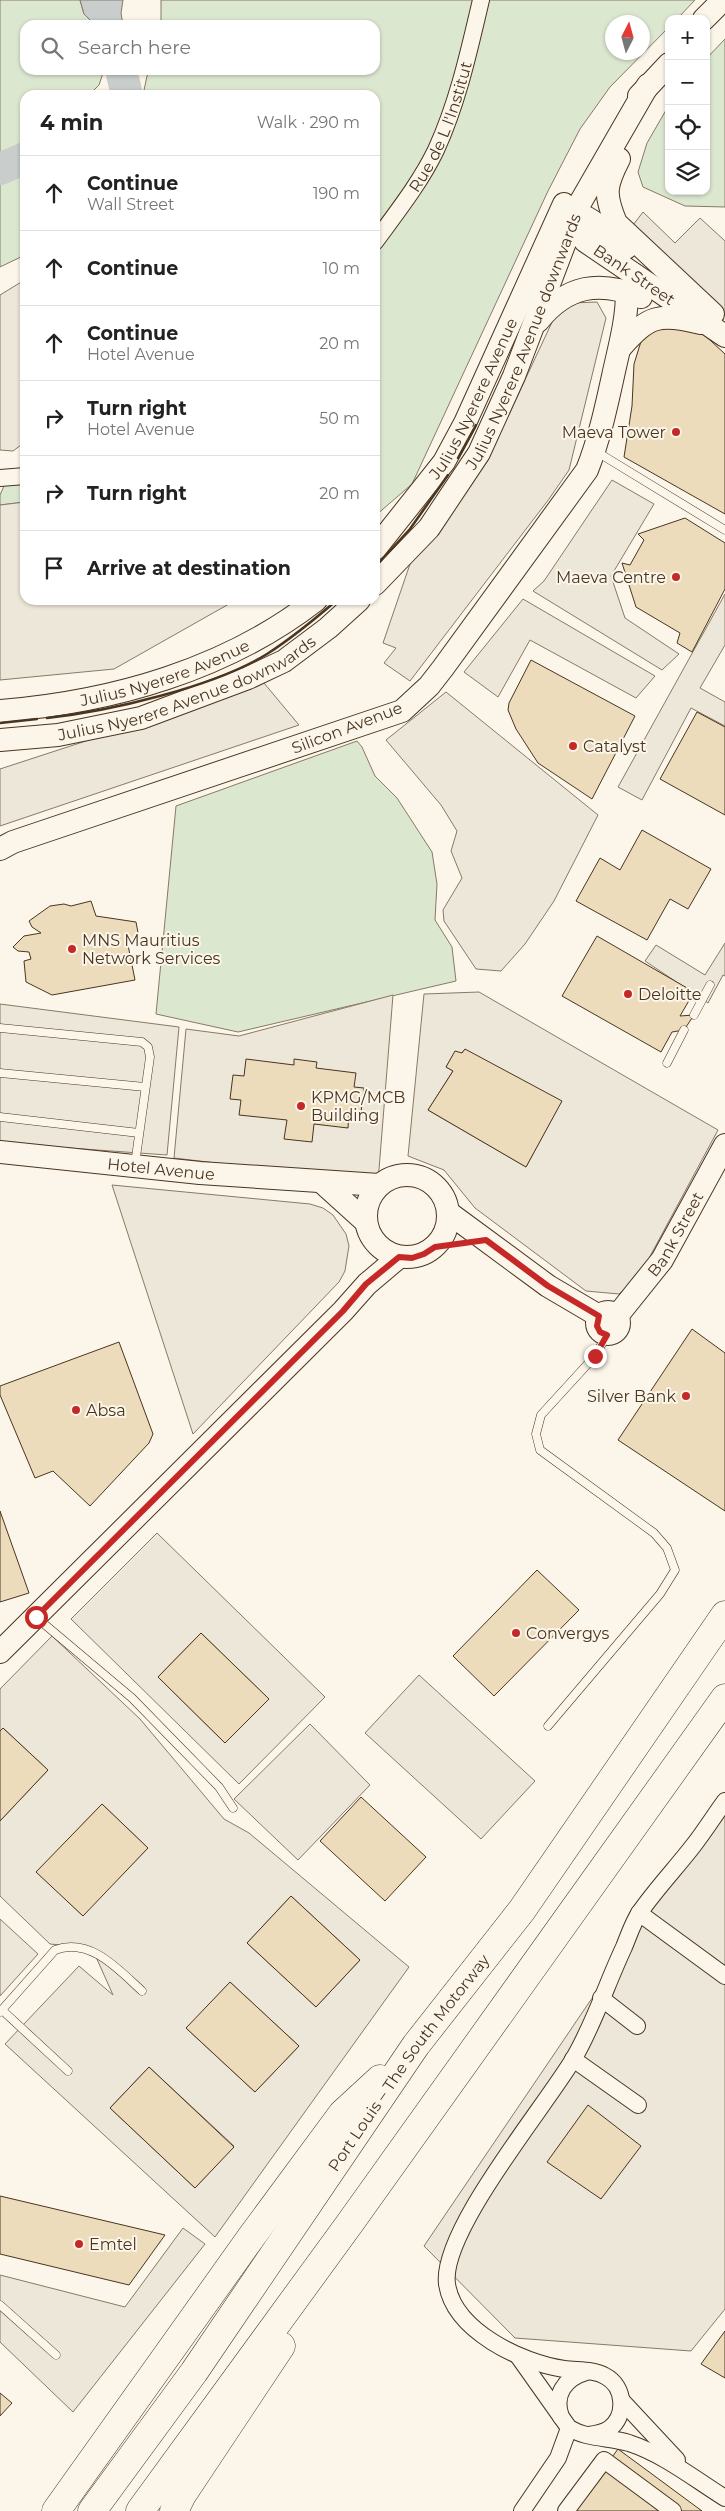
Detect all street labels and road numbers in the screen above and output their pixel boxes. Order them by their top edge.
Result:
street label: Rue de L l'Institut [405,59,475,195]
street label: Julius Nyerere Avenue downwards [459,211,585,471]
street label: Bank Street [590,240,679,309]
street label: Julius Nyerere Avenue [423,315,521,481]
street label: Julius Nyerere Avenue downwards [55,631,319,744]
street label: Julius Nyerere Avenue [78,635,253,710]
street label: Silicon Avenue [289,698,405,758]
street label: Hotel Avenue [106,1154,215,1183]
street label: Bank Street [643,1188,707,1280]
street label: Port Louis – The South Motorway [324,1950,493,2175]

